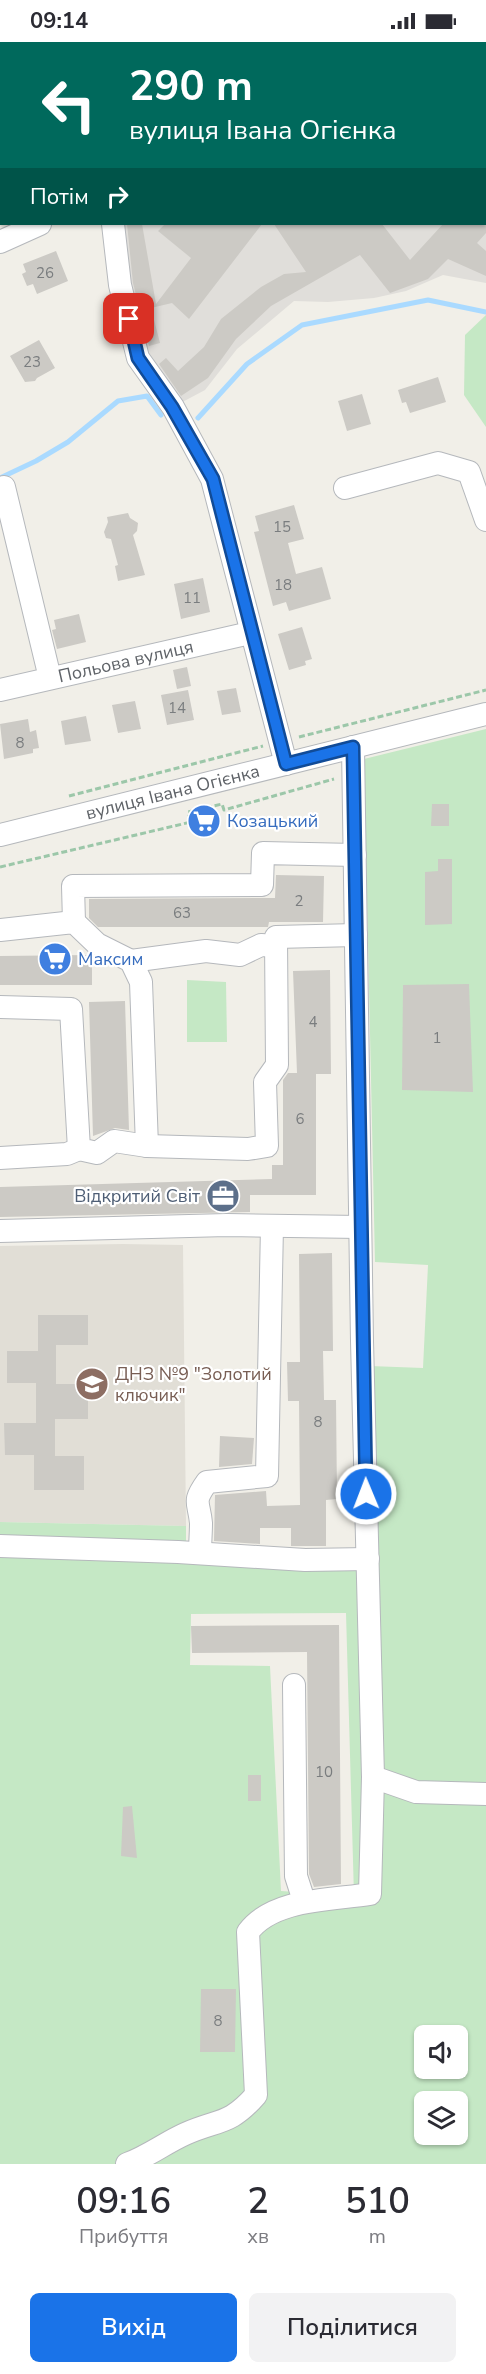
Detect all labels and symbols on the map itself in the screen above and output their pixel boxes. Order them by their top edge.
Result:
house number: 26 [36,263,54,283]
pin [103,293,154,344]
house number: 23 [23,352,41,372]
house number: 15 [273,517,291,537]
house number: 18 [274,575,292,595]
house number: 11 [183,588,201,608]
street label: Польова вулиця [56,634,196,688]
house number: 14 [168,698,186,718]
house number: 8 [15,733,25,753]
street label: вулиця Івана Огієнка [83,759,262,825]
supermarket icon: Козацький [186,803,222,839]
place label: Козацький [227,809,318,833]
house number: 2 [294,891,304,911]
house number: 63 [173,903,191,923]
supermarket icon: Максим [37,941,73,977]
place label: Максим [78,947,143,971]
house number: 4 [308,1012,318,1032]
house number: 1 [432,1028,442,1048]
house number: 6 [295,1109,305,1129]
office icon: Відкритий Світ [205,1178,241,1214]
place label: Відкритий Світ [74,1184,200,1208]
place label: ДНЗ №9 "Золотий ключик" [115,1362,272,1407]
school or university icon: ДНЗ №9 "Золотий ключик" [74,1366,110,1402]
house number: 8 [313,1412,323,1432]
position arrow [334,1462,398,1526]
house number: 10 [315,1762,333,1782]
house number: 8 [213,2011,223,2031]

